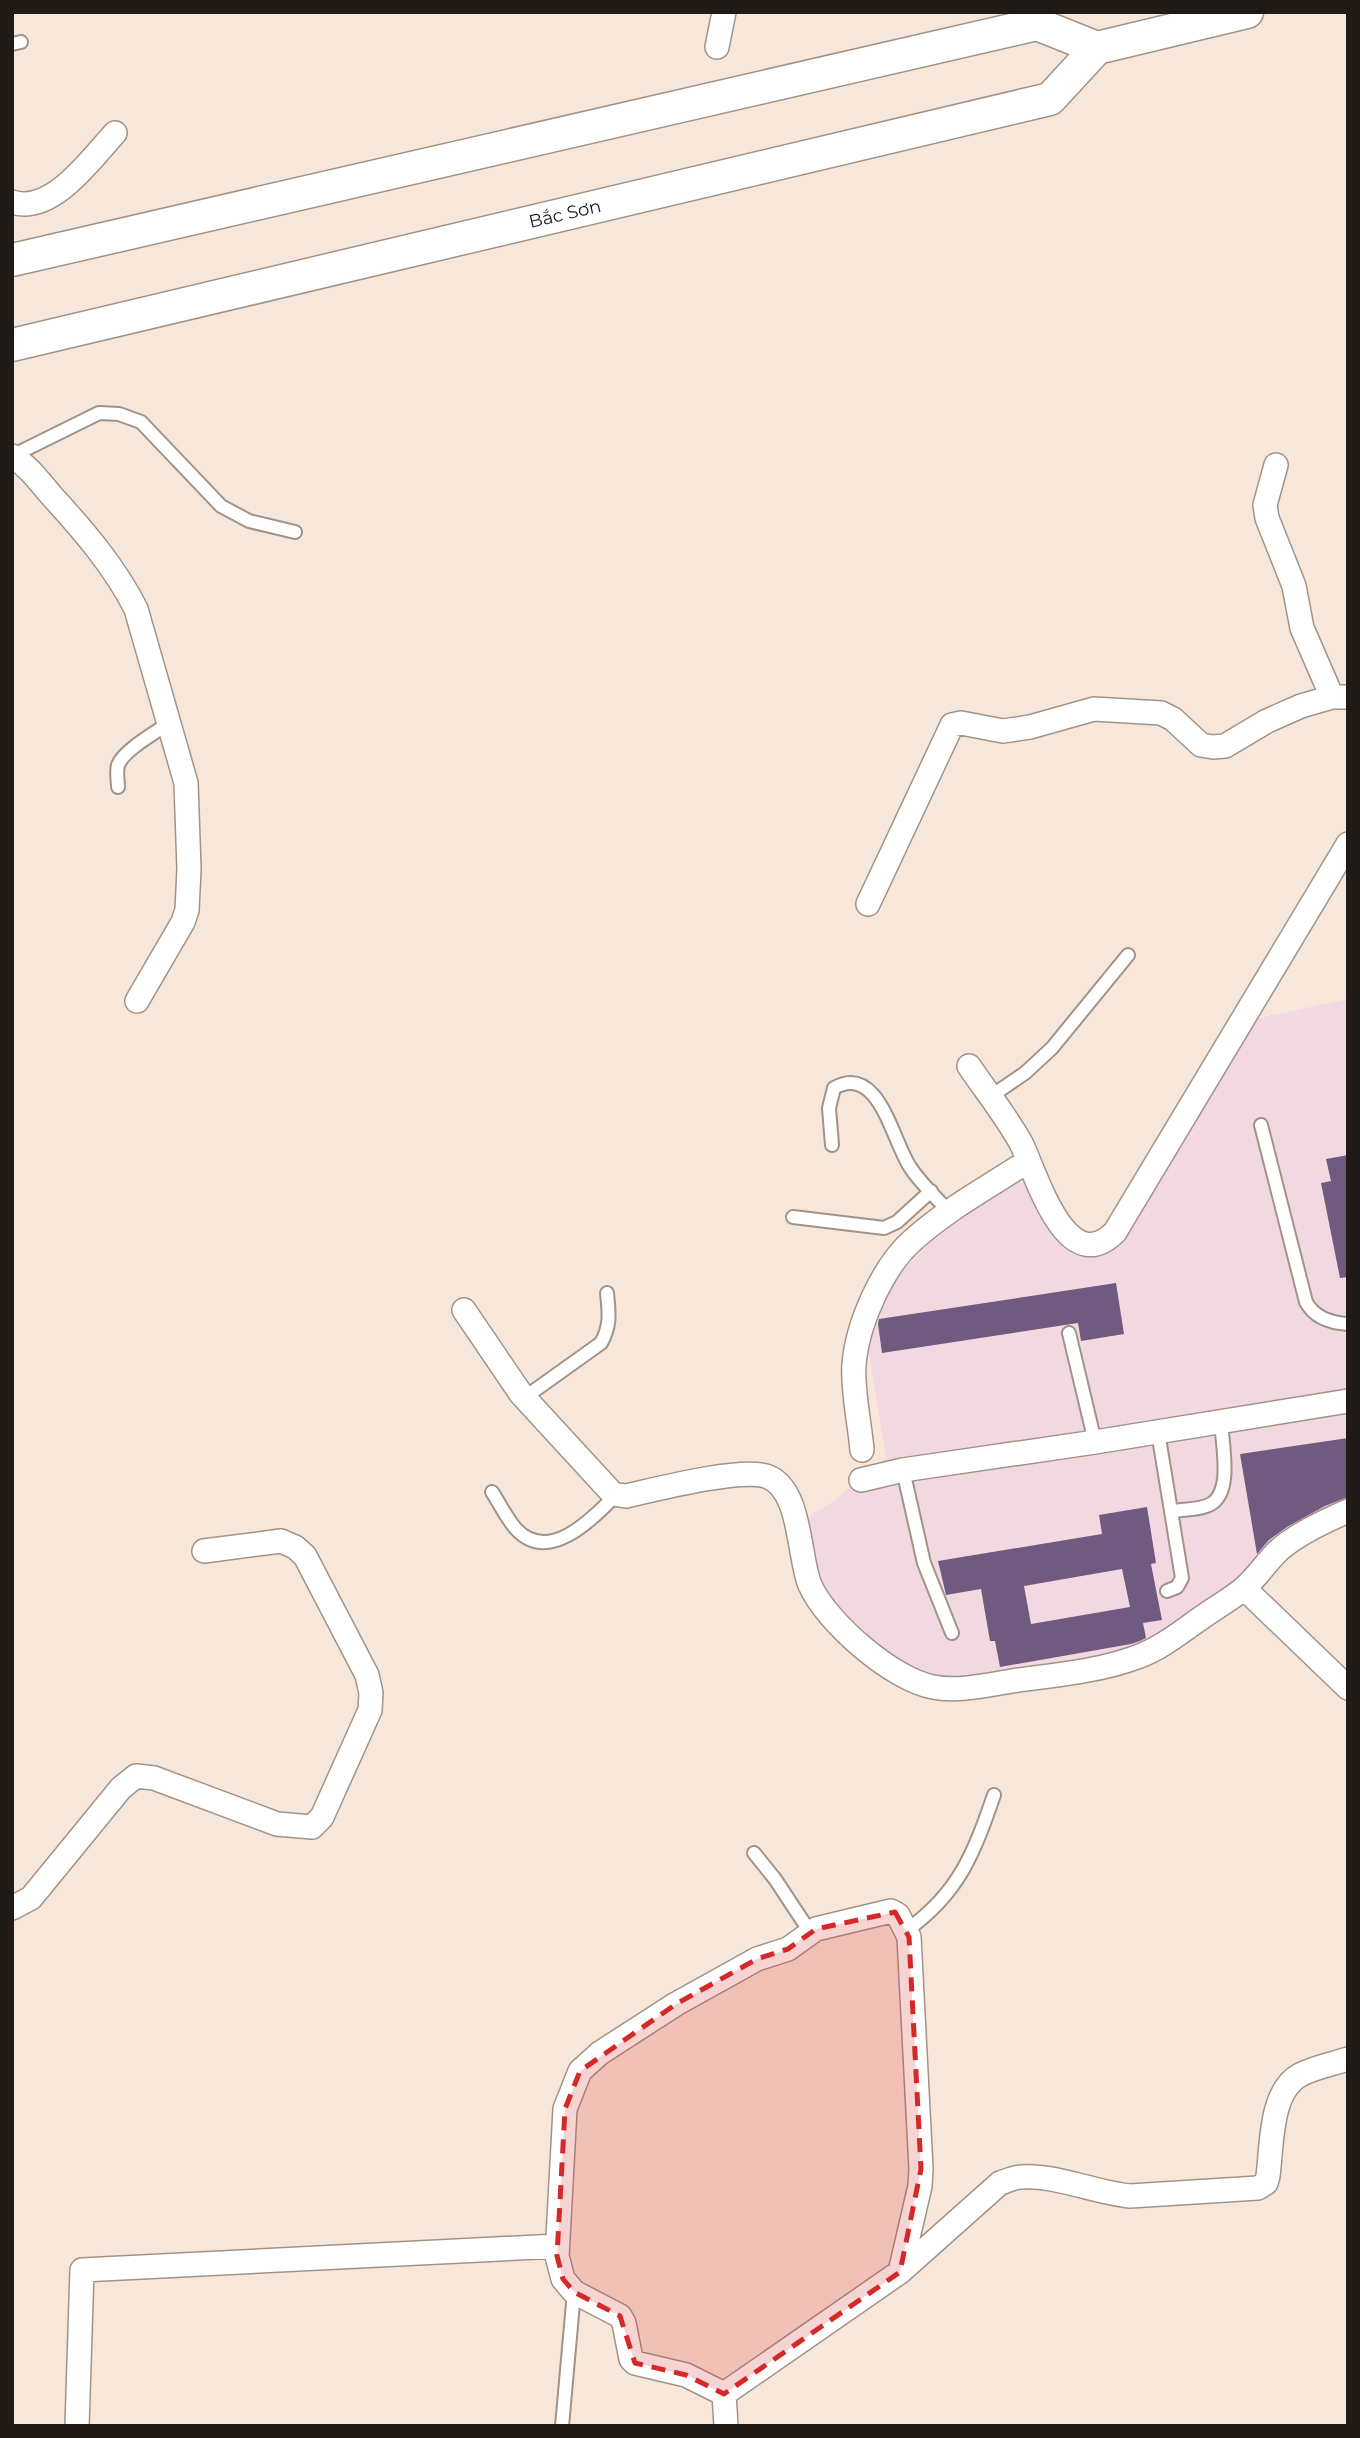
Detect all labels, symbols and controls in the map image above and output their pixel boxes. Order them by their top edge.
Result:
street label: Bắc Sơn [527,195,603,233]

